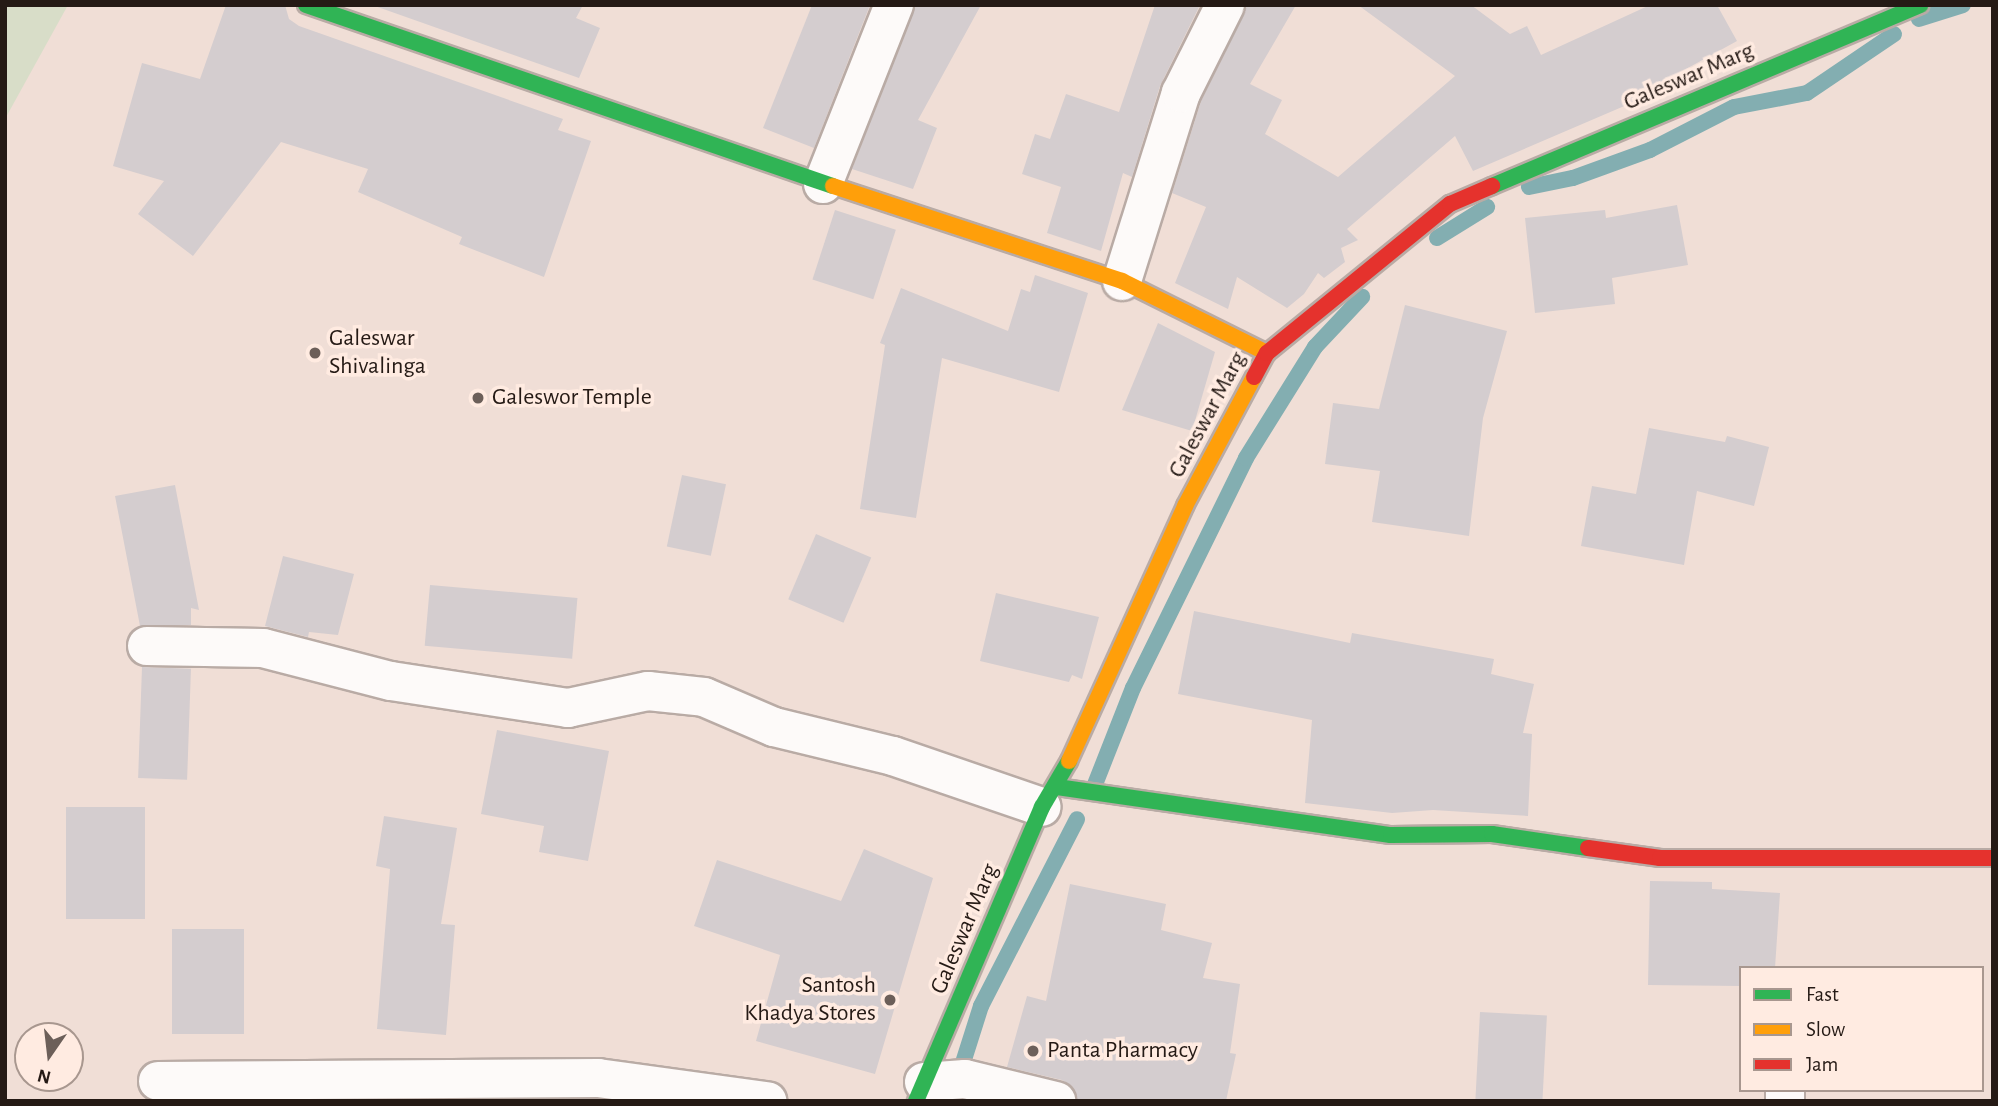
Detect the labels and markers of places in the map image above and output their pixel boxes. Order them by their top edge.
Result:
place label: Galeswar Shivalinga [329,325,426,381]
marker: Galeswar Shivalinga [307,345,323,361]
place label: Galeswor Temple [492,384,652,412]
marker: Galeswor Temple [470,390,486,406]
place label: Santosh Khadya Stores [744,972,876,1028]
marker: Santosh Khadya Stores [882,992,898,1008]
place label: Panta Pharmacy [1047,1037,1198,1065]
marker: Panta Pharmacy [1025,1043,1041,1059]

